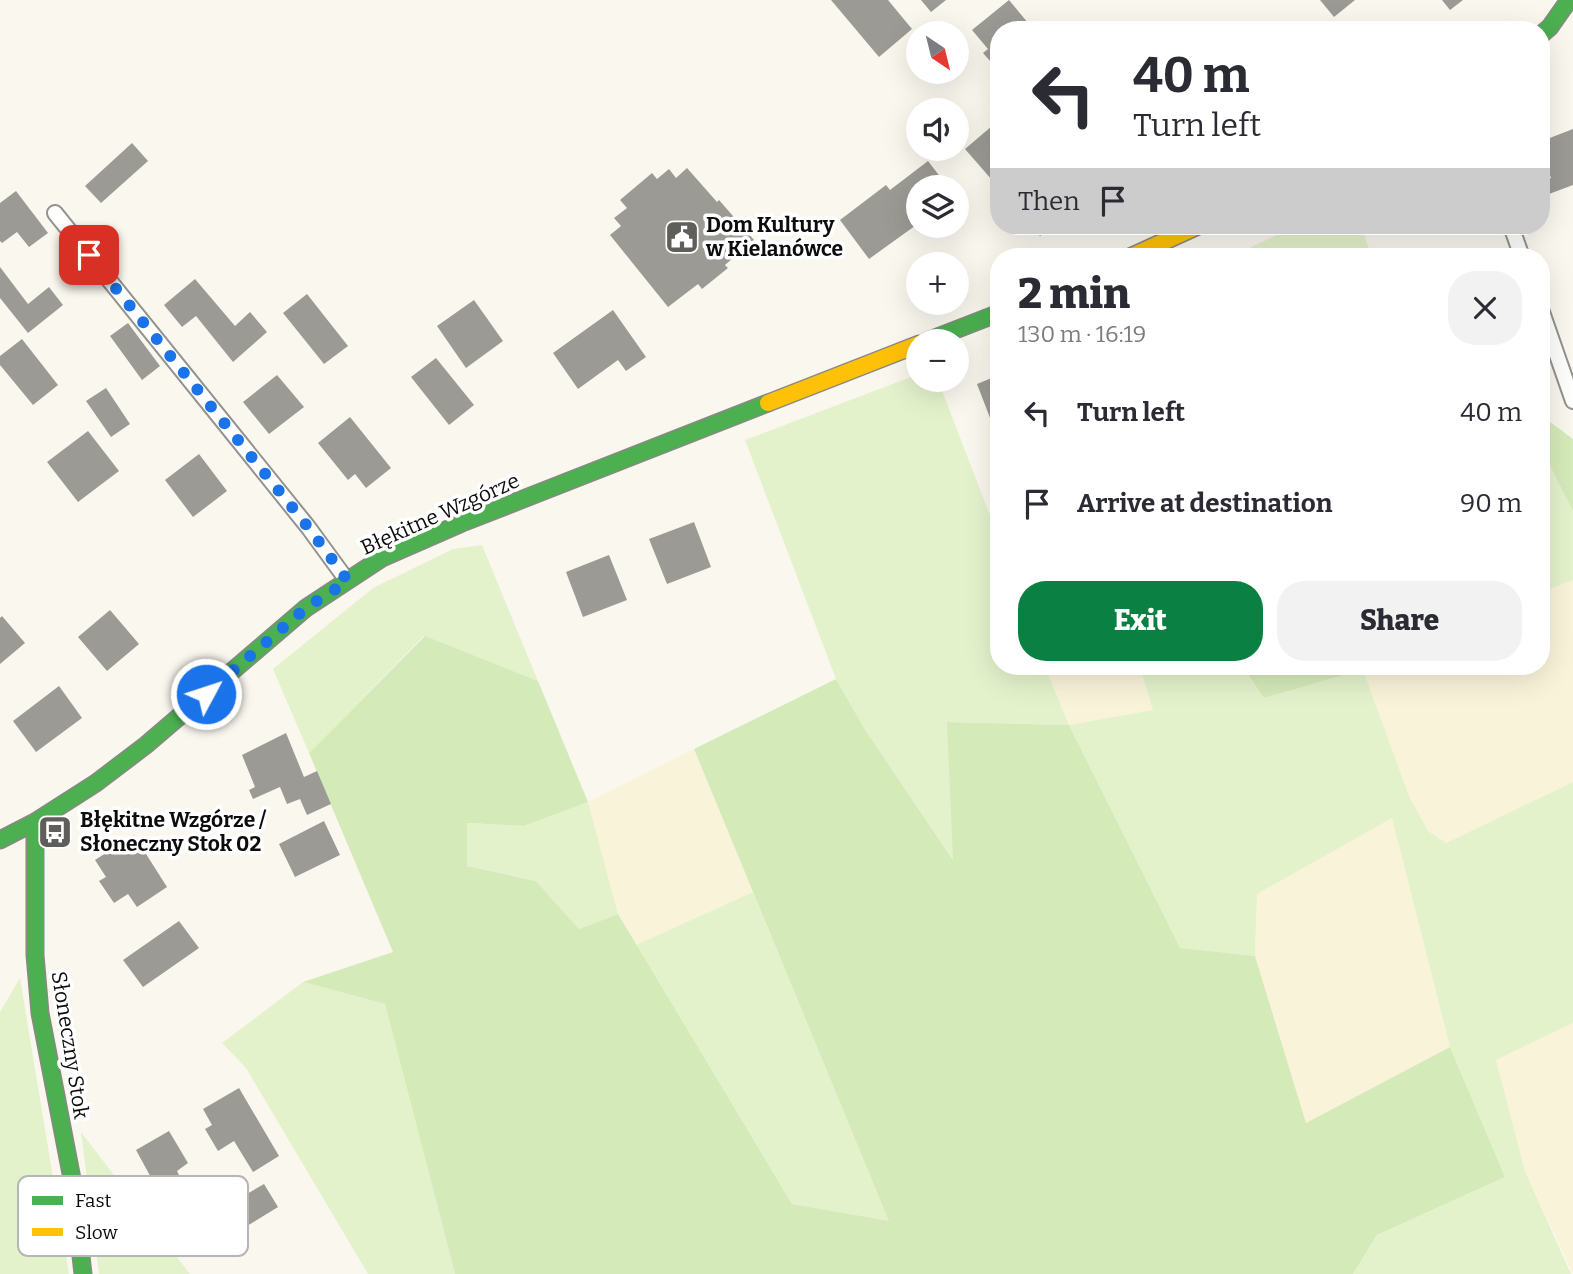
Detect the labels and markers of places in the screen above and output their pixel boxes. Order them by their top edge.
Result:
place label: Dom Kultury w Kielanówce [705,212,843,262]
public building icon: Dom Kultury w Kielanówce [663,218,701,256]
pin [59,225,119,285]
place label: Błękitne Wzgórze / Słoneczny Stok 02 [80,807,267,857]
bus stop icon: Błękitne Wzgórze / Słoneczny Stok 02 [36,813,74,851]

